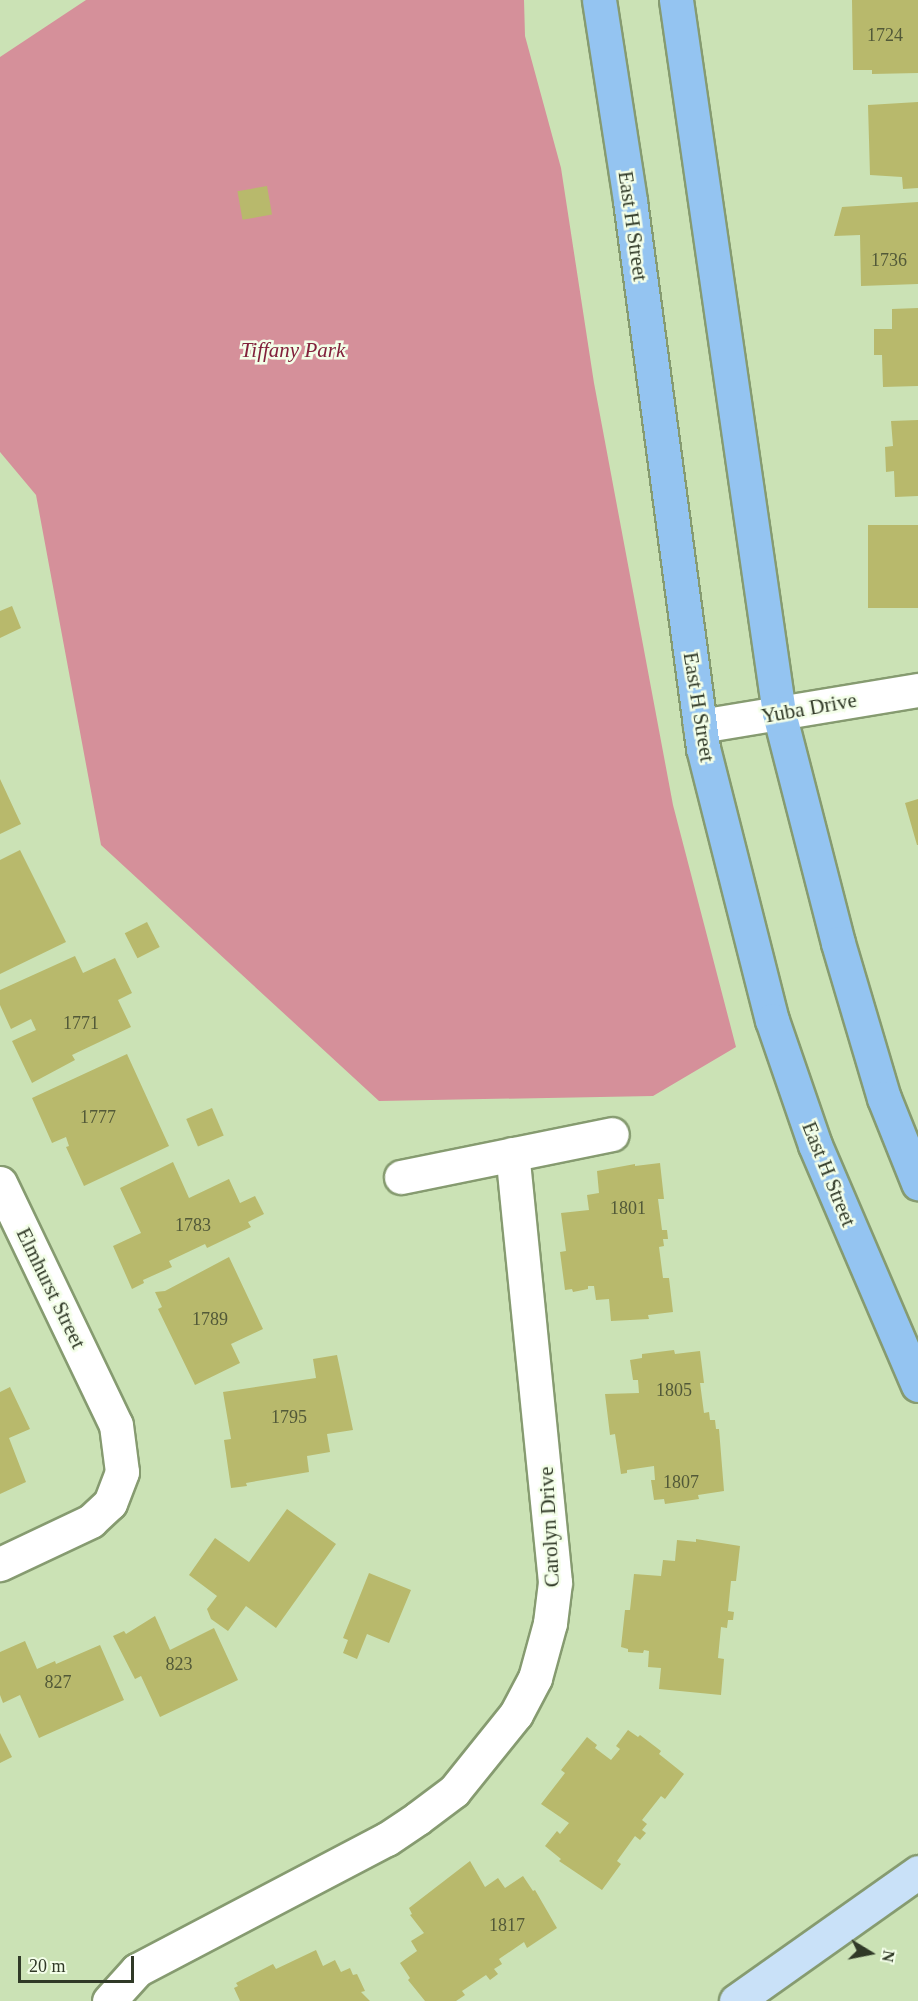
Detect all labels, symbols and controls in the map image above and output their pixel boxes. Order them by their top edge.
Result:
house number: 1724 [867,24,903,46]
street label: East H Street [613,169,653,283]
house number: 1736 [871,249,907,271]
park label: Tiffany Park [241,337,345,363]
street label: East H Street [678,650,720,764]
street label: Yuba Drive [759,687,859,729]
house number: 1771 [63,1012,99,1034]
house number: 1777 [80,1106,116,1128]
street label: East H Street [797,1118,861,1230]
house number: 1801 [610,1197,646,1219]
house number: 1783 [175,1214,211,1236]
street label: Elmhurst Street [11,1224,91,1352]
house number: 1789 [192,1308,228,1330]
house number: 1805 [656,1379,692,1401]
house number: 1795 [271,1406,307,1428]
street label: Carolyn Drive [533,1466,565,1588]
house number: 1807 [663,1471,699,1493]
house number: 823 [166,1653,192,1675]
house number: 827 [44,1671,72,1693]
house number: 1817 [489,1914,525,1936]
north arrow [840,1923,900,1983]
scale bar [21,1944,136,1982]
text: N [879,1949,898,1963]
text: 20 m [29,1956,66,1976]

